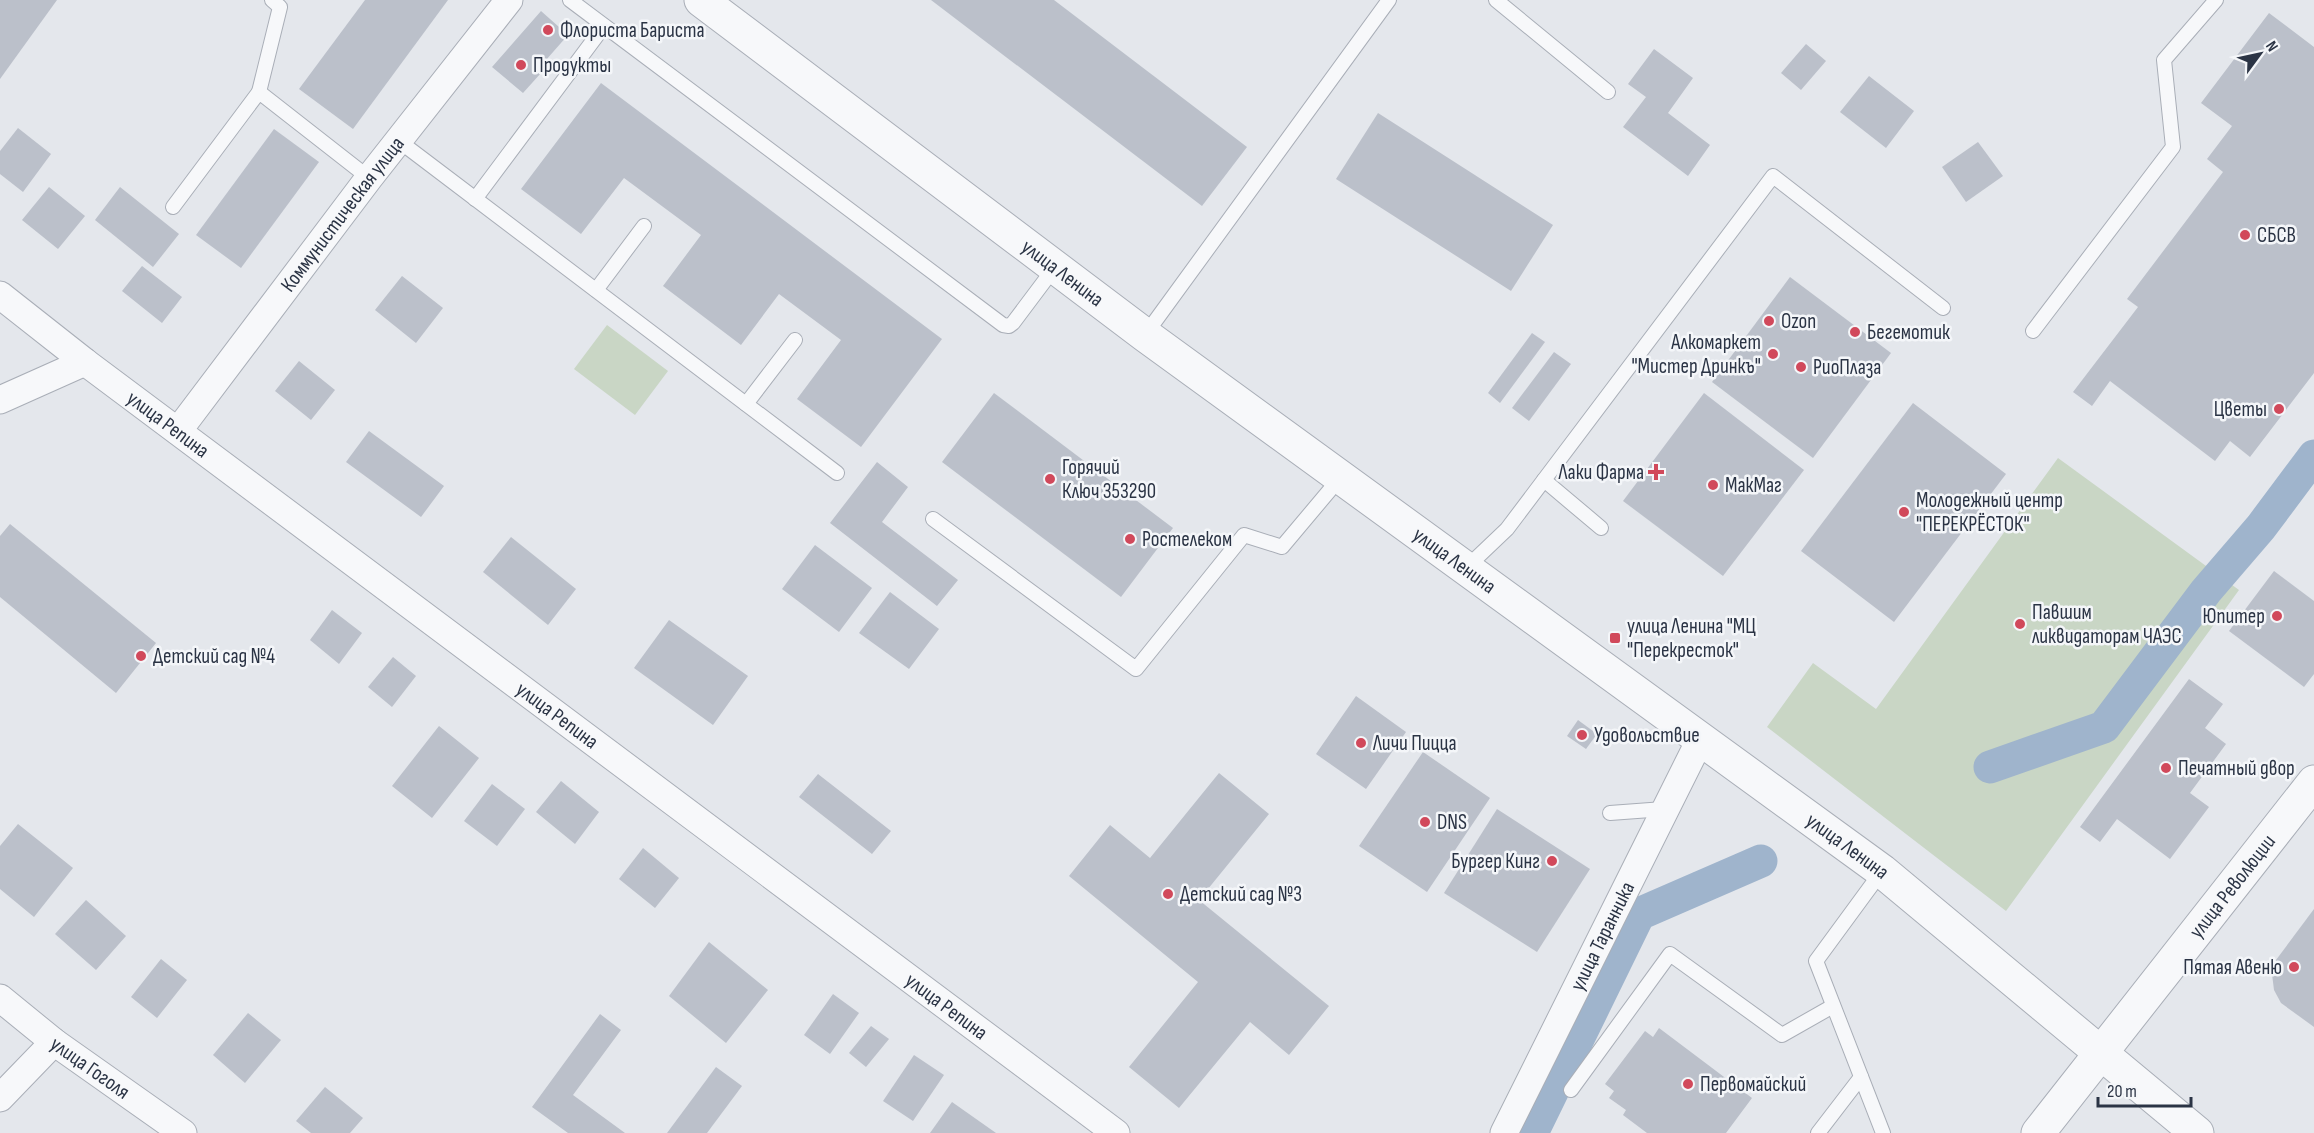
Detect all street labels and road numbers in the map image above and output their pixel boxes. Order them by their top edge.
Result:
street label: Коммунистическая улица [276,132,410,297]
street label: улица Ленина [1016,234,1108,312]
street label: улица Репина [122,386,214,463]
street label: улица Ленина [1408,522,1501,599]
street label: улица Репина [511,677,603,754]
street label: улица Ленина [1801,808,1894,885]
street label: улица Революции [2184,830,2281,943]
street label: улица Таранника [1565,878,1640,995]
street label: улица Репина [900,968,992,1046]
street label: улица Гоголя [45,1031,135,1105]

